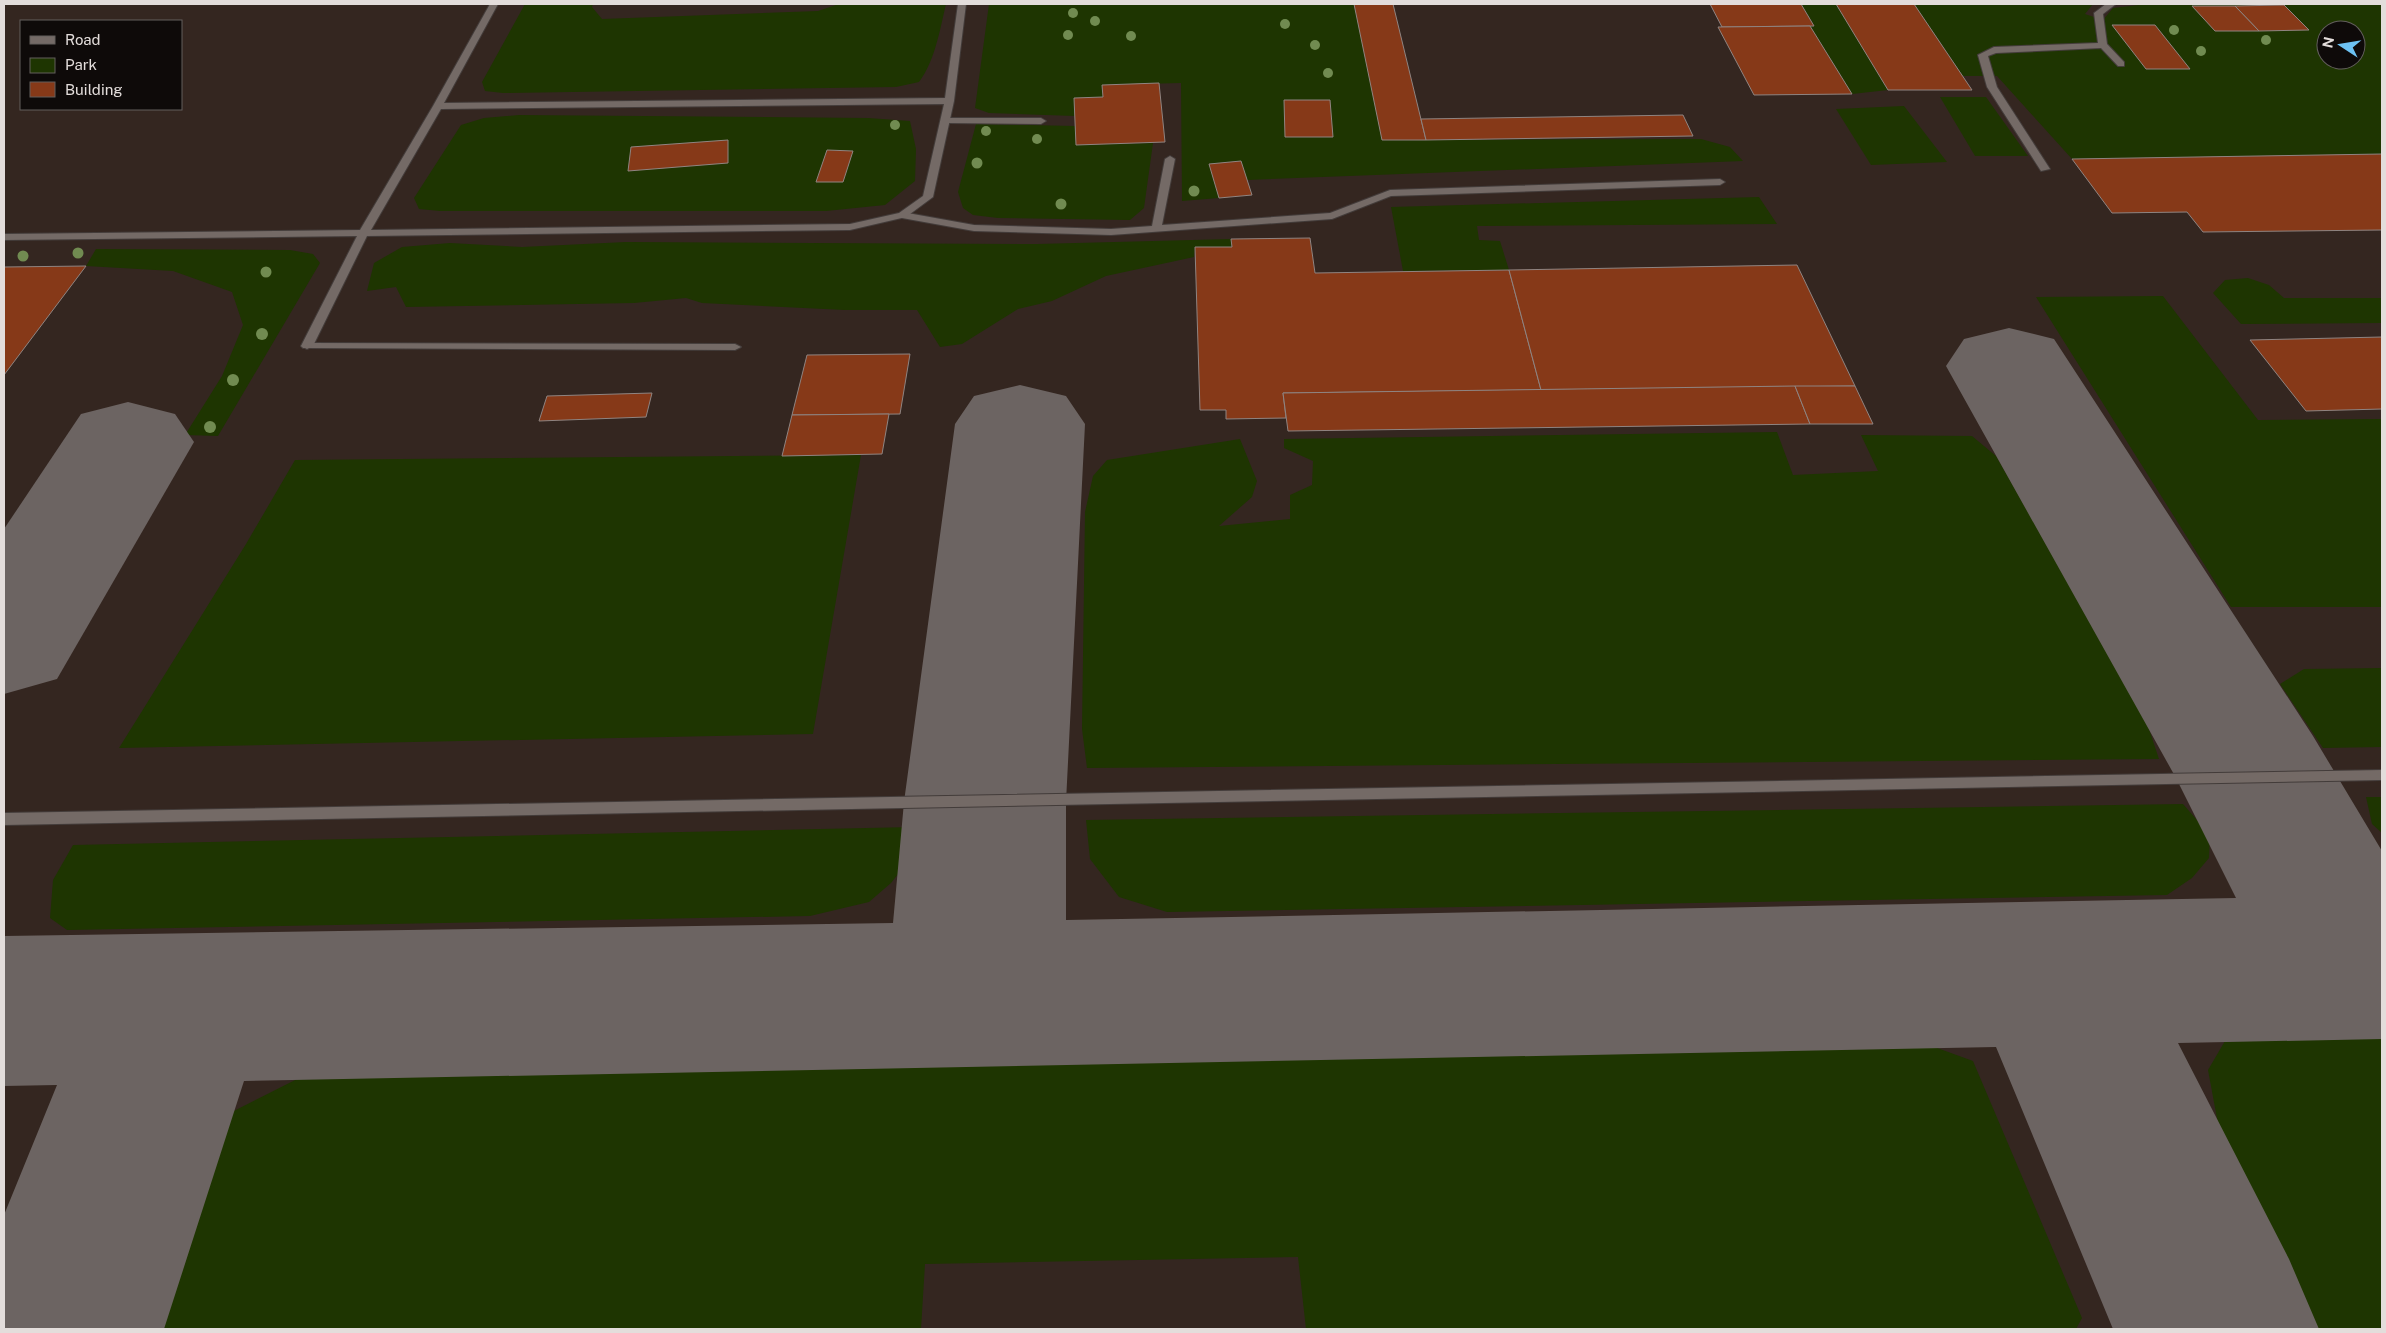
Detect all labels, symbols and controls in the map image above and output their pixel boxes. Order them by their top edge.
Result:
legend [20,20,182,110]
north arrow [2316,20,2366,70]
text: Road [65,31,101,48]
text: N [2319,35,2337,49]
text: Park [65,56,97,73]
text: Building [65,81,123,98]

